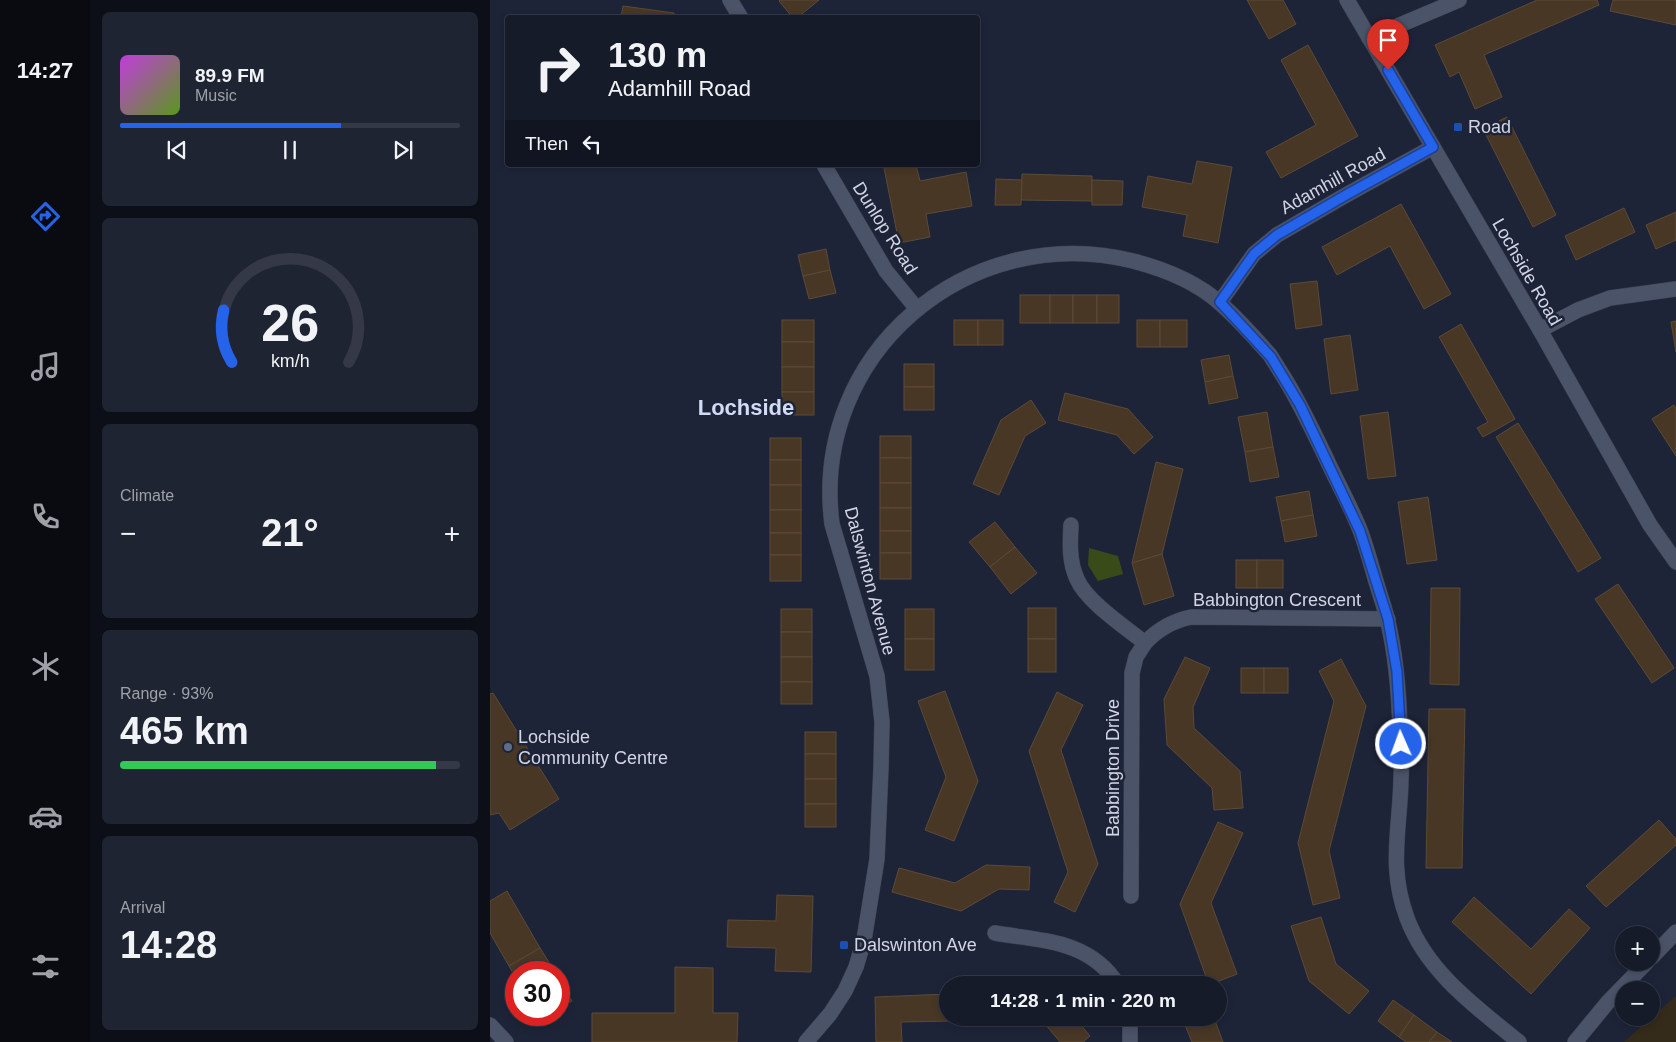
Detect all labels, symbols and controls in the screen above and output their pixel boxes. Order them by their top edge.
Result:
pin [1367,19,1409,70]
icon: arrive [1374,26,1402,54]
icon: right [525,35,590,100]
text: 130 m [608,35,707,74]
text: 14:27 [17,58,73,83]
text: 89.9 FM [195,65,265,86]
text: Adamhill Road [608,76,751,101]
text: Music [195,87,237,104]
place label: Road [1468,117,1511,137]
marker: Road [1452,121,1464,133]
icon: left [578,130,606,158]
text: Then [525,133,568,154]
icon: previous [163,136,191,164]
icon: pause [276,136,304,164]
icon: next [389,136,417,164]
street label: Adamhill Road [1277,144,1389,218]
street label: Dunlop Road [849,178,921,278]
icon: directions [28,199,63,234]
street label: Lochside Road [1488,215,1566,329]
text: 26 [261,294,319,352]
icon: music [28,349,63,384]
text: km/h [271,351,309,371]
district label: Lochside [698,395,794,420]
text: Climate [120,487,174,504]
icon: phone [28,499,63,534]
street label: Dalswinton Avenue [841,505,899,657]
text: 21° [261,512,319,554]
text: − [120,518,136,549]
text: + [444,518,460,549]
street label: Babbington Crescent [1193,590,1361,610]
icon: climate [28,649,63,684]
text: Range · 93% [120,685,213,702]
street label: Babbington Drive [1103,699,1123,837]
text: 465 km [120,710,249,752]
position arrow [1374,717,1426,769]
place label: Lochside Community Centre [518,727,668,768]
marker: Lochside Community Centre [502,741,514,753]
icon: car [28,799,63,834]
text: Arrival [120,899,165,916]
text: 14:28 [120,924,217,966]
map controls [1615,926,1660,1026]
button: + [1615,926,1660,971]
place label: Dalswinton Ave [854,935,977,955]
marker: Dalswinton Ave [838,939,850,951]
icon: filters [28,949,63,984]
speed limit sign: 30 [505,961,570,1026]
button: − [1615,981,1660,1026]
text: 14:28 · 1 min · 220 m [990,990,1176,1011]

